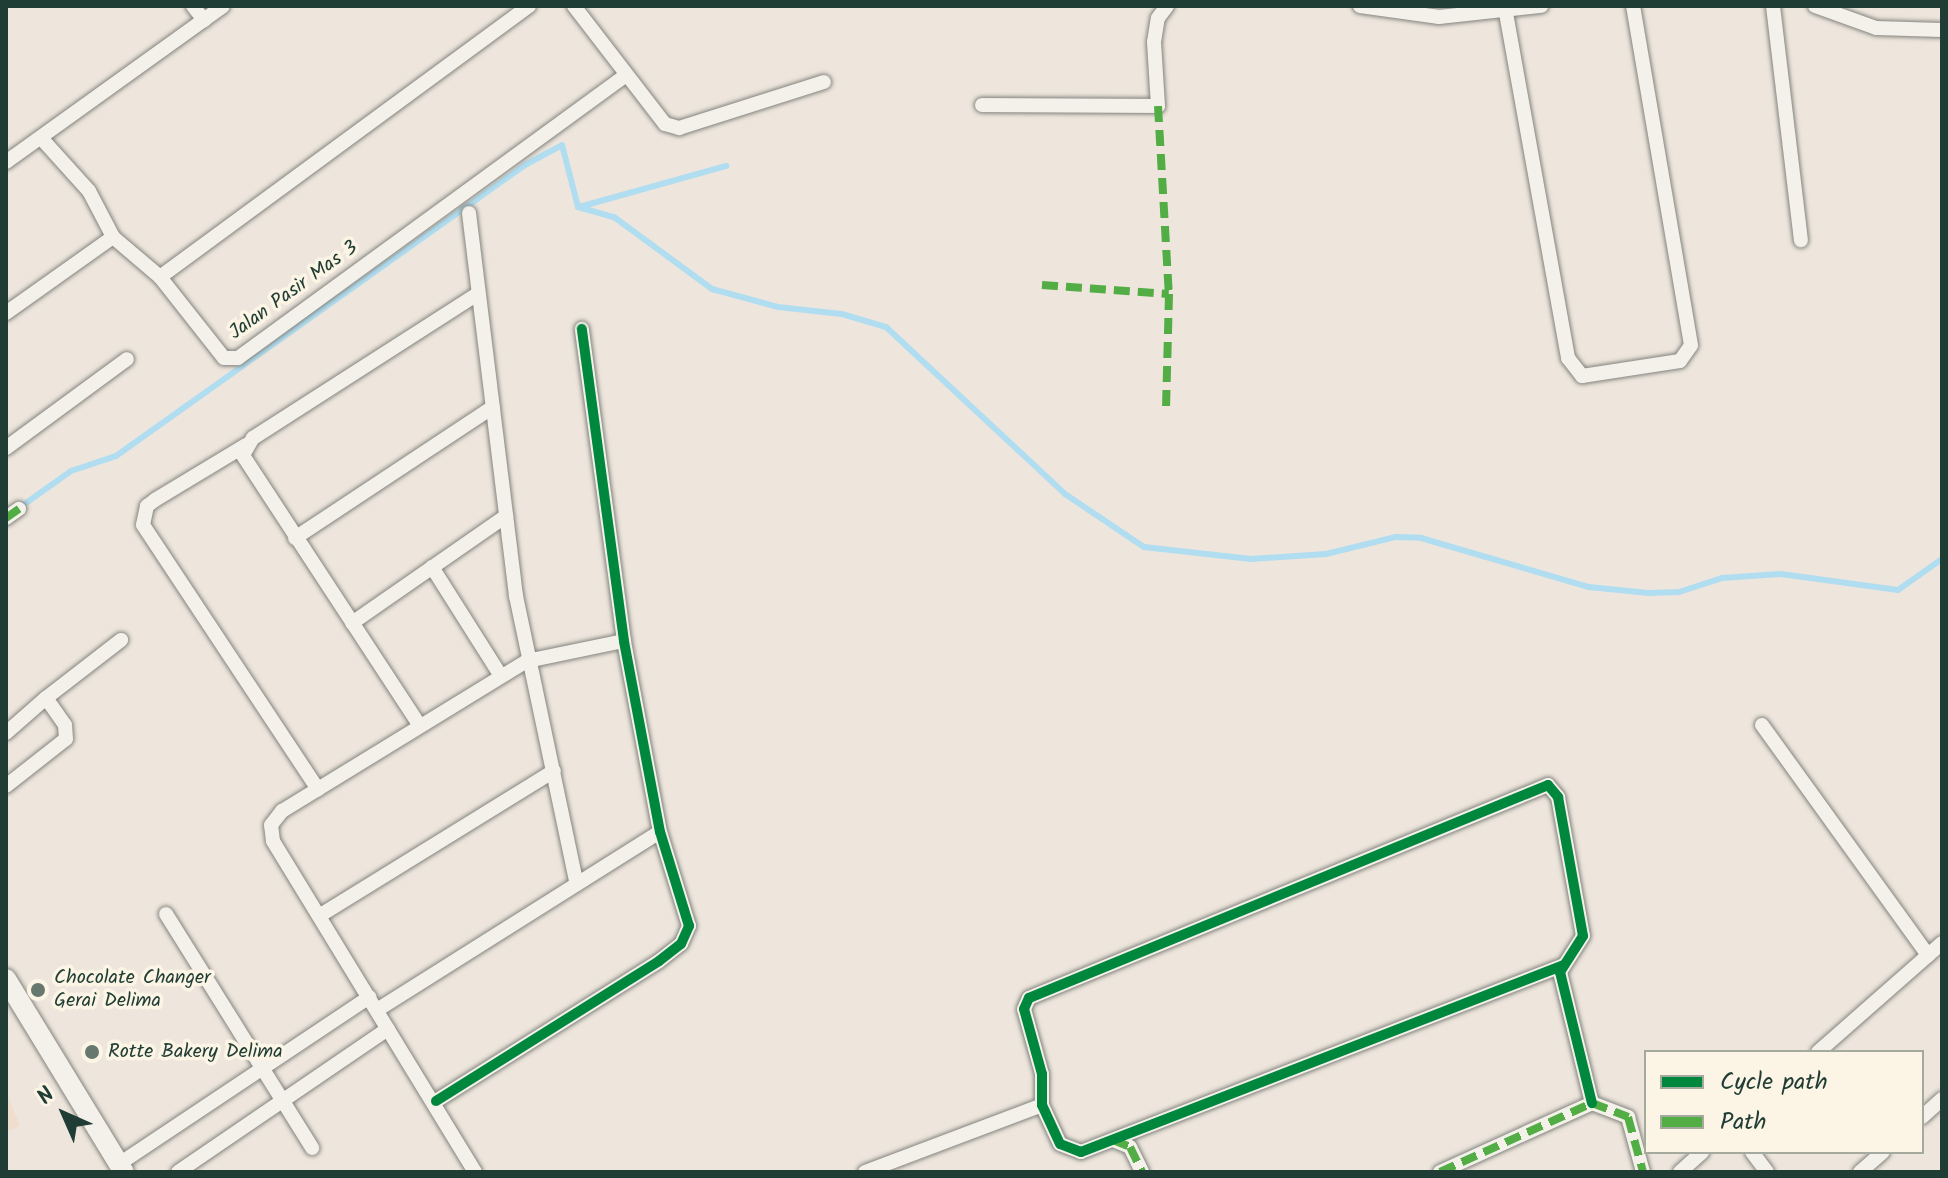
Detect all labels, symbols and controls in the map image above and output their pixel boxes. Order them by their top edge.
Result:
street label: Jalan Pasir Mas 3 [225,236,363,346]
place label: Chocolate Changer Gerai Delima [54,966,211,1013]
marker: Chocolate Changer Gerai Delima [29,981,47,999]
place label: Rotte Bakery Delima [108,1040,283,1064]
marker: Rotte Bakery Delima [83,1043,101,1061]
legend [1644,1050,1924,1154]
text: Cycle path [1720,1063,1828,1102]
north arrow [24,1074,104,1154]
text: N [29,1079,64,1114]
text: Path [1720,1103,1766,1142]

